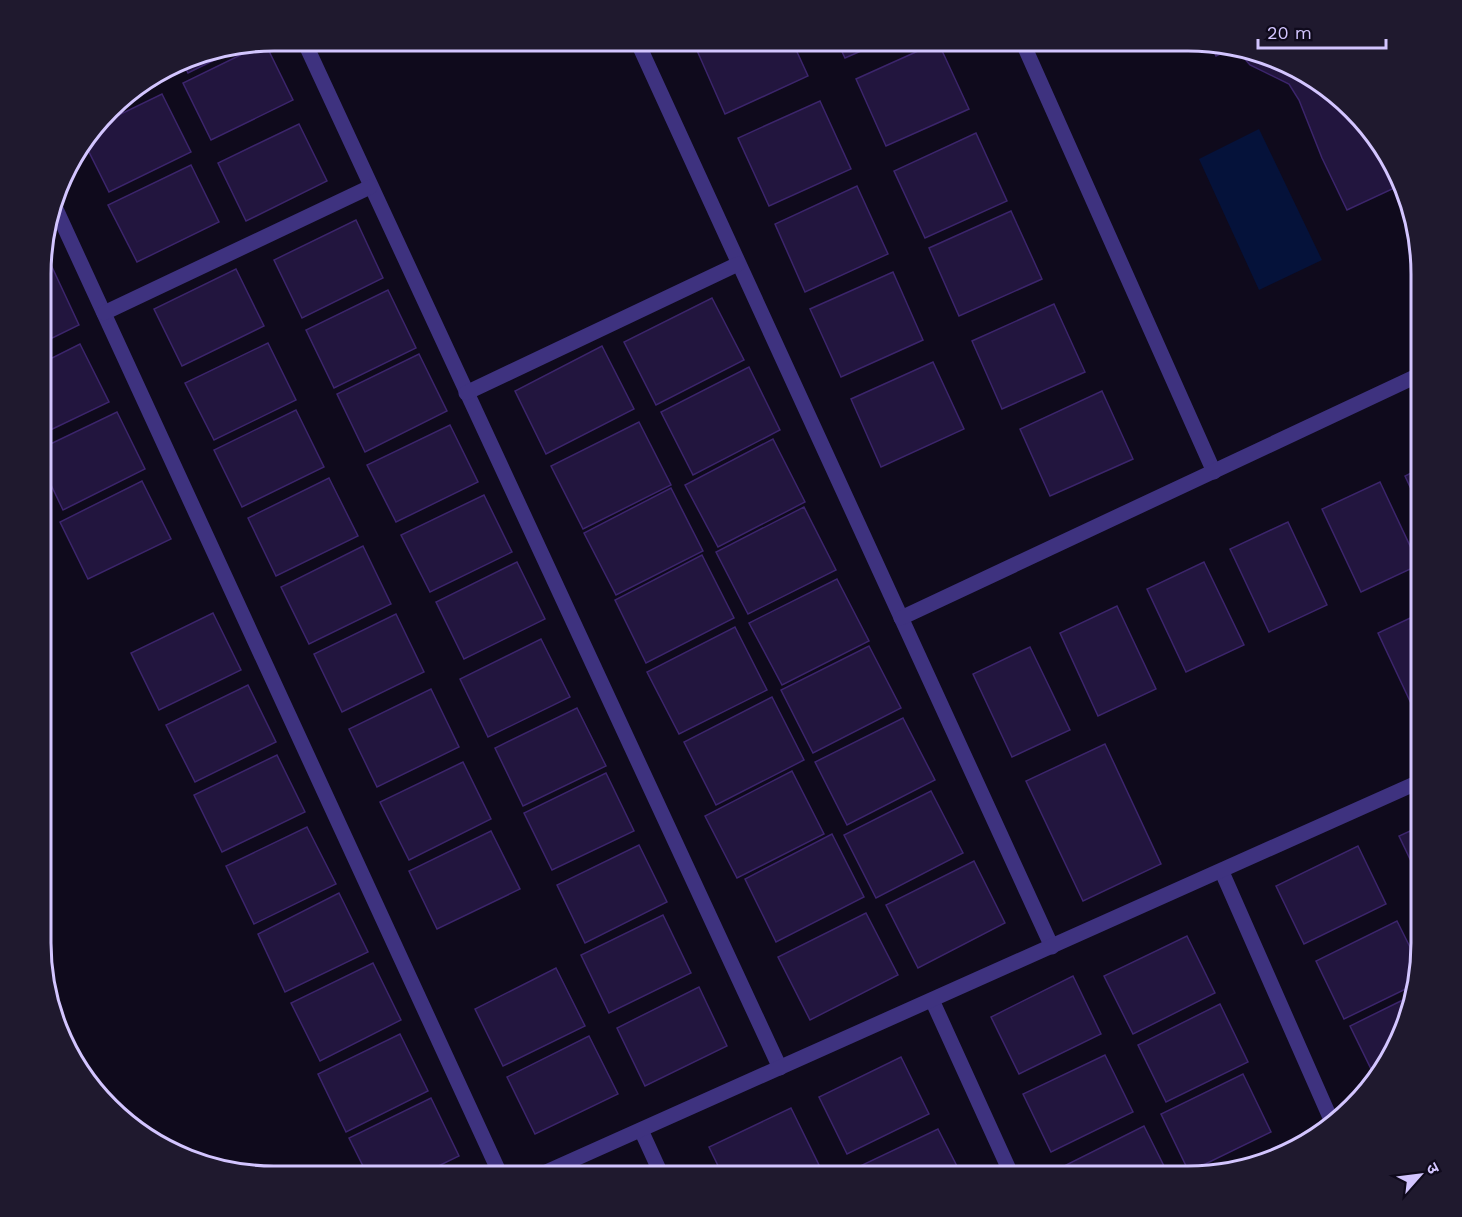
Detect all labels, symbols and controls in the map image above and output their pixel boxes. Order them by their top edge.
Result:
scale bar [1258,12,1386,50]
text: 20 m [1267,22,1312,43]
north arrow [1390,1145,1450,1205]
text: उ [1422,1160,1444,1177]

